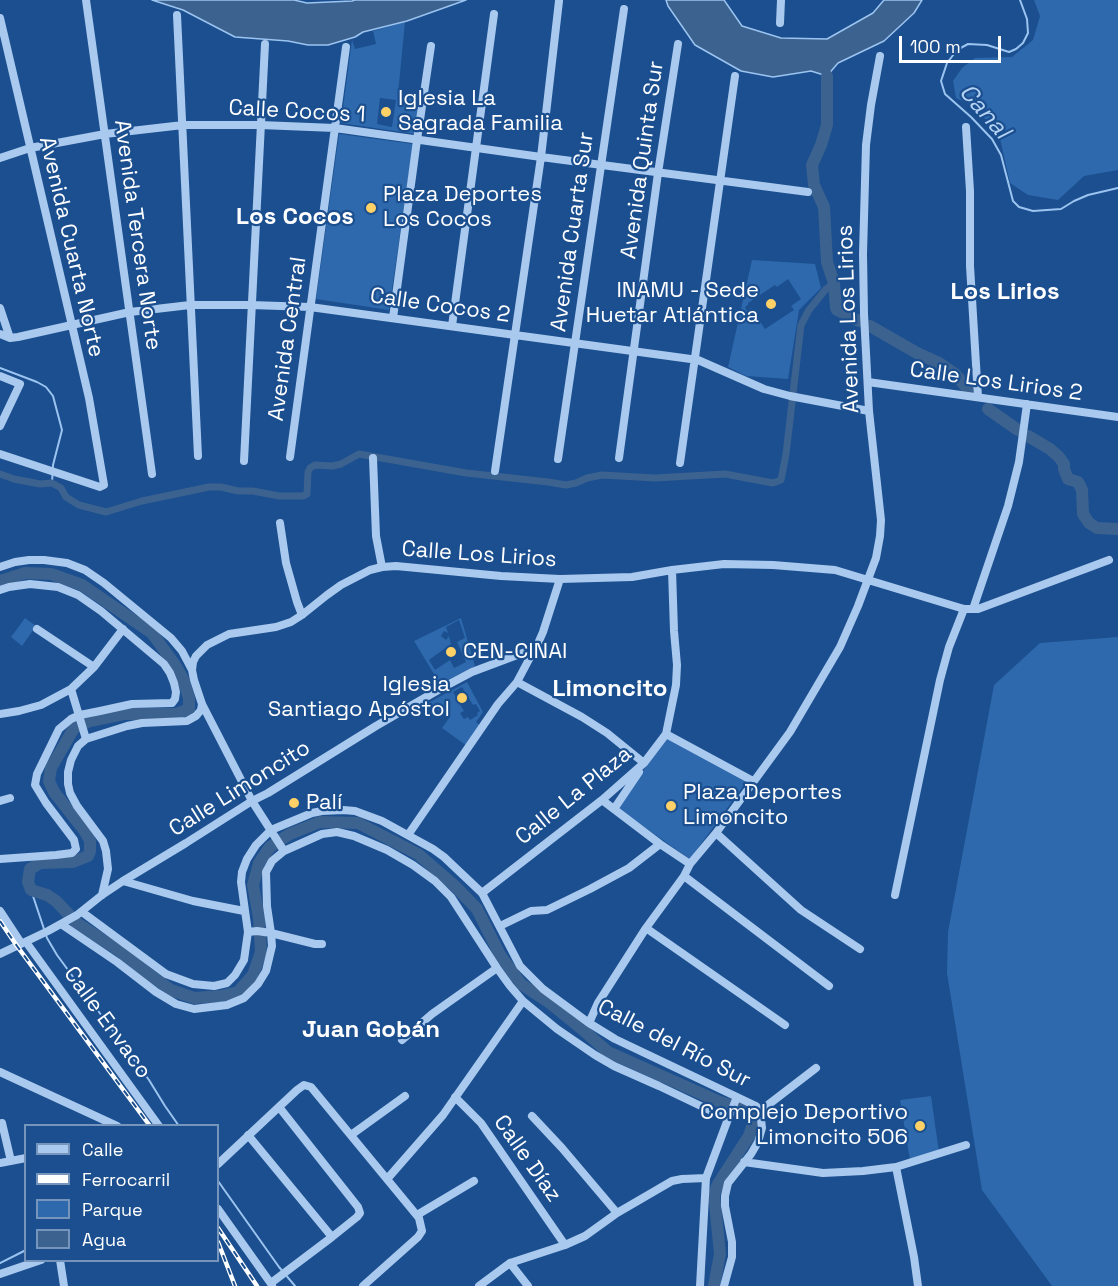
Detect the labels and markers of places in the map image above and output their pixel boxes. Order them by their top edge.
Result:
place label: Iglesia La Sagrada Familia [398,86,563,138]
marker: Iglesia La Sagrada Familia [379,105,393,119]
place label: Plaza Deportes Los Cocos [383,182,542,234]
marker: Plaza Deportes Los Cocos [364,201,378,215]
place label: INAMU - Sede Huetar Atlántica [586,278,759,330]
marker: INAMU - Sede Huetar Atlántica [764,297,778,311]
place label: CEN-CINAI [463,639,567,665]
marker: CEN-CINAI [444,645,458,659]
place label: Iglesia Santiago Apóstol [268,672,450,724]
marker: Iglesia Santiago Apóstol [455,691,469,705]
place label: Plaza Deportes Limoncito [683,780,842,831]
place label: Palí [306,790,342,816]
marker: Palí [287,796,301,810]
marker: Plaza Deportes Limoncito [664,799,678,813]
place label: Complejo Deportivo Limoncito 506 [700,1100,908,1152]
marker: Complejo Deportivo Limoncito 506 [913,1119,927,1133]

